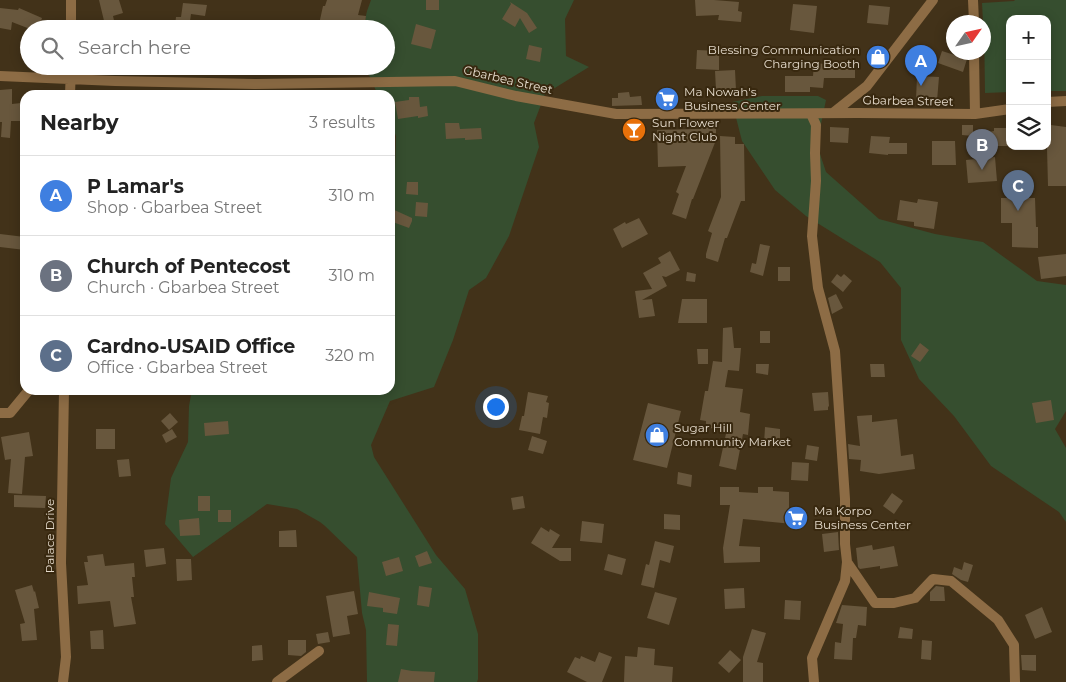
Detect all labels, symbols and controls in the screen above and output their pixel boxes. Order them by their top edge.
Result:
north arrow [946,15,991,60]
map controls [1006,15,1051,150]
button: + [1006,15,1051,60]
search box [20,20,395,75]
icon: search [38,34,66,62]
text: Search here [78,36,191,59]
place label: Blessing Communication Charging Booth [708,42,860,71]
shop icon: Blessing Communication Charging Booth [865,44,891,70]
pin: A [905,45,937,86]
button: − [1006,60,1051,105]
street label: Gbarbea Street [462,62,554,97]
place label: Ma Nowah's Business Center [684,84,781,113]
supermarket icon: Ma Nowah's Business Center [654,86,680,112]
street label: Gbarbea Street [862,92,954,109]
button: layers [1006,105,1051,150]
text: Nearby [40,110,119,135]
text: 3 results [309,113,375,132]
place label: Sun Flower Night Club [652,115,719,144]
bar icon: Sun Flower Night Club [621,117,647,143]
pin: B [966,129,998,170]
pin: C [1002,170,1034,211]
text: P Lamar's [87,175,184,198]
text: A [50,186,62,205]
text: 310 m [328,186,375,205]
text: Shop · Gbarbea Street [87,198,262,217]
text: Church of Pentecost [87,255,290,278]
text: B [50,266,62,285]
text: 310 m [328,266,375,285]
text: Church · Gbarbea Street [87,278,279,297]
text: Cardno-USAID Office [87,335,295,358]
text: C [50,346,62,365]
text: 320 m [325,346,375,365]
text: Office · Gbarbea Street [87,358,268,377]
your location [483,394,509,420]
place label: Sugar Hill Community Market [674,420,791,449]
shop icon: Sugar Hill Community Market [644,422,670,448]
street label: Palace Drive [42,499,57,573]
place label: Ma Korpo Business Center [814,503,911,532]
supermarket icon: Ma Korpo Business Center [783,505,809,531]

